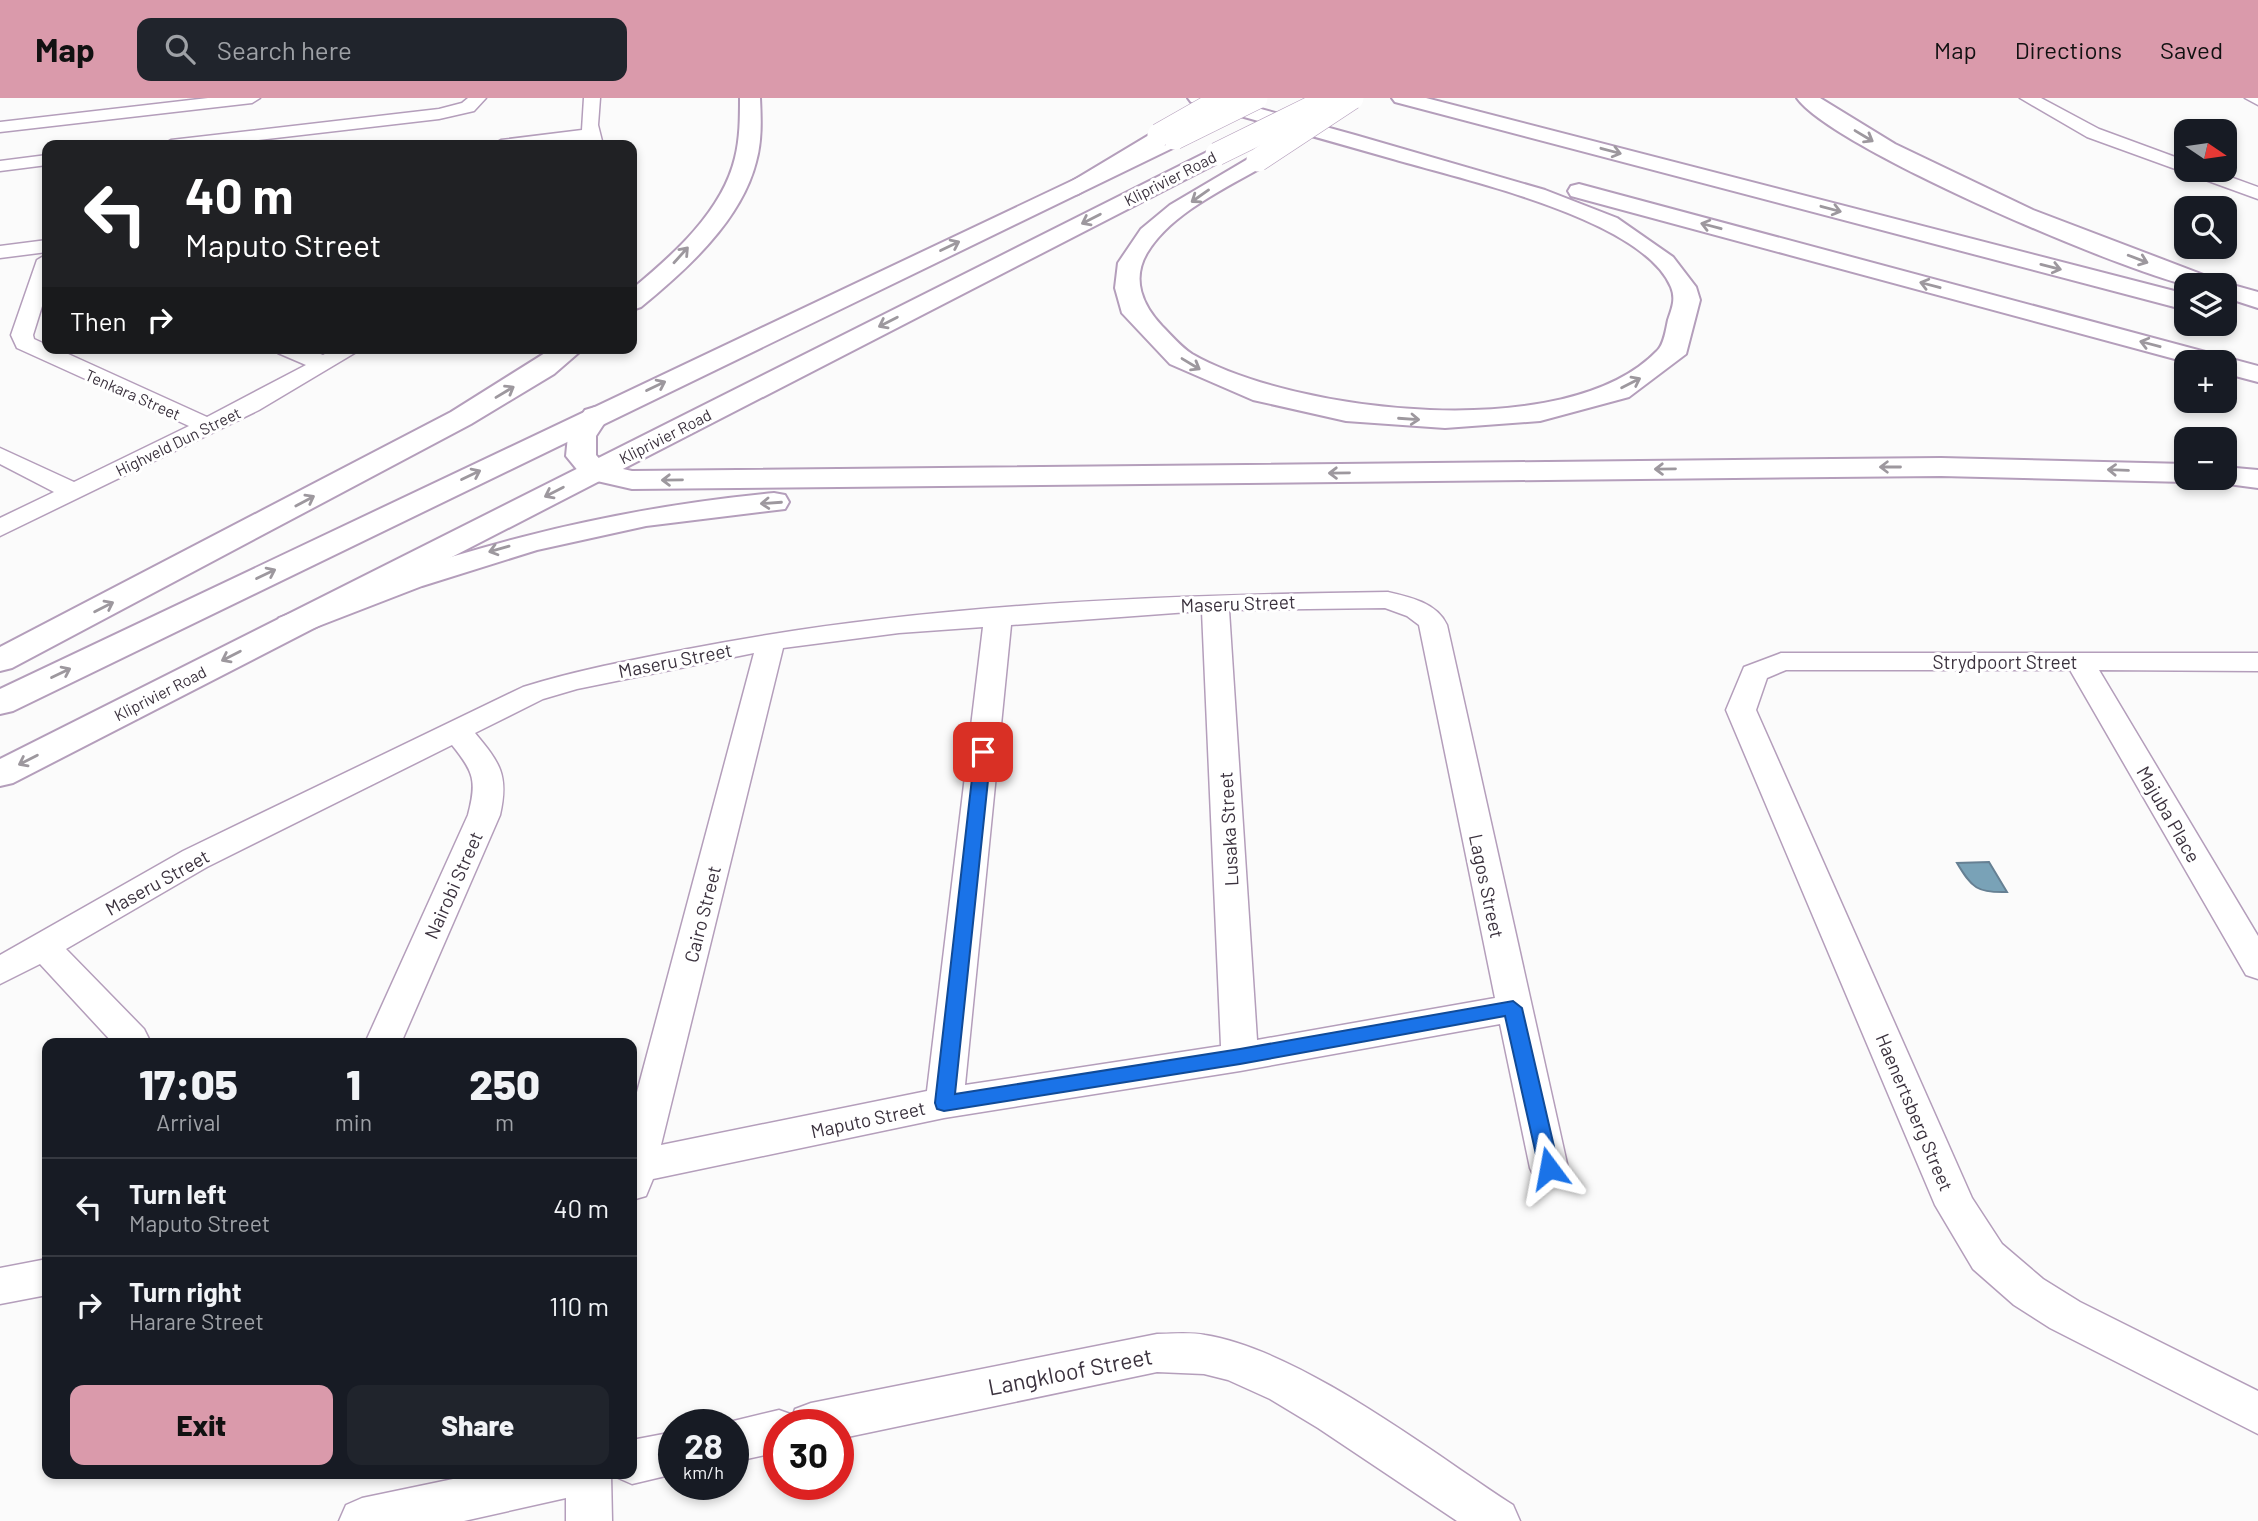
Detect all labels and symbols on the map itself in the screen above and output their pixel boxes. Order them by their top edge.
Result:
north arrow [2174,119,2236,182]
one-way arrow [1853,129,1873,143]
one-way arrow [1599,145,1621,158]
street label: Kliprivier Road [1121,147,1219,209]
one-way arrow [1191,189,1210,203]
one-way arrow [1819,204,1841,217]
one-way arrow [1081,212,1102,226]
one-way arrow [1700,219,1722,232]
one-way arrow [939,239,960,252]
one-way arrow [673,246,689,264]
one-way arrow [2126,254,2148,266]
one-way arrow [2039,261,2061,274]
one-way arrow [1919,278,1942,291]
one-way arrow [878,316,899,330]
one-way arrow [2139,337,2161,350]
one-way arrow [1180,357,1200,371]
street label: Tenkara Street [83,365,183,423]
one-way arrow [1620,376,1641,389]
one-way arrow [645,379,666,393]
one-way arrow [494,384,514,398]
street label: Highveld Dun Street [112,402,244,480]
street label: Kliprivier Road [616,405,714,467]
one-way arrow [1398,413,1420,426]
one-way arrow [1879,460,1902,474]
one-way arrow [1653,462,1676,476]
one-way arrow [2106,463,2129,476]
one-way arrow [1328,466,1351,480]
one-way arrow [460,468,481,481]
one-way arrow [661,473,684,487]
one-way arrow [545,486,565,500]
one-way arrow [295,494,315,508]
one-way arrow [760,496,783,509]
one-way arrow [488,543,511,556]
one-way arrow [255,567,276,580]
street label: Maseru Street [1180,589,1296,617]
one-way arrow [93,600,114,613]
street label: Maseru Street [616,638,734,682]
one-way arrow [221,650,241,664]
street label: Strydpoort Street [1932,650,2078,673]
street label: Kliprivier Road [111,662,209,724]
one-way arrow [50,666,72,679]
pin [953,722,1013,782]
one-way arrow [18,754,39,767]
street label: Majuba Place [2132,762,2206,866]
street label: Lusaka Street [1214,771,1242,887]
street label: Nairobi Street [419,828,487,942]
street label: Lagos Street [1465,832,1509,940]
street label: Maseru Street [101,844,213,920]
street label: Cairo Street [679,863,725,965]
street label: Haenertsberg Street [1871,1030,1959,1194]
street label: Maputo Street [809,1096,927,1142]
position arrow [1512,1131,1586,1205]
street label: Langkloof Street [985,1341,1155,1401]
speed limit sign: 30 [763,1409,854,1500]

